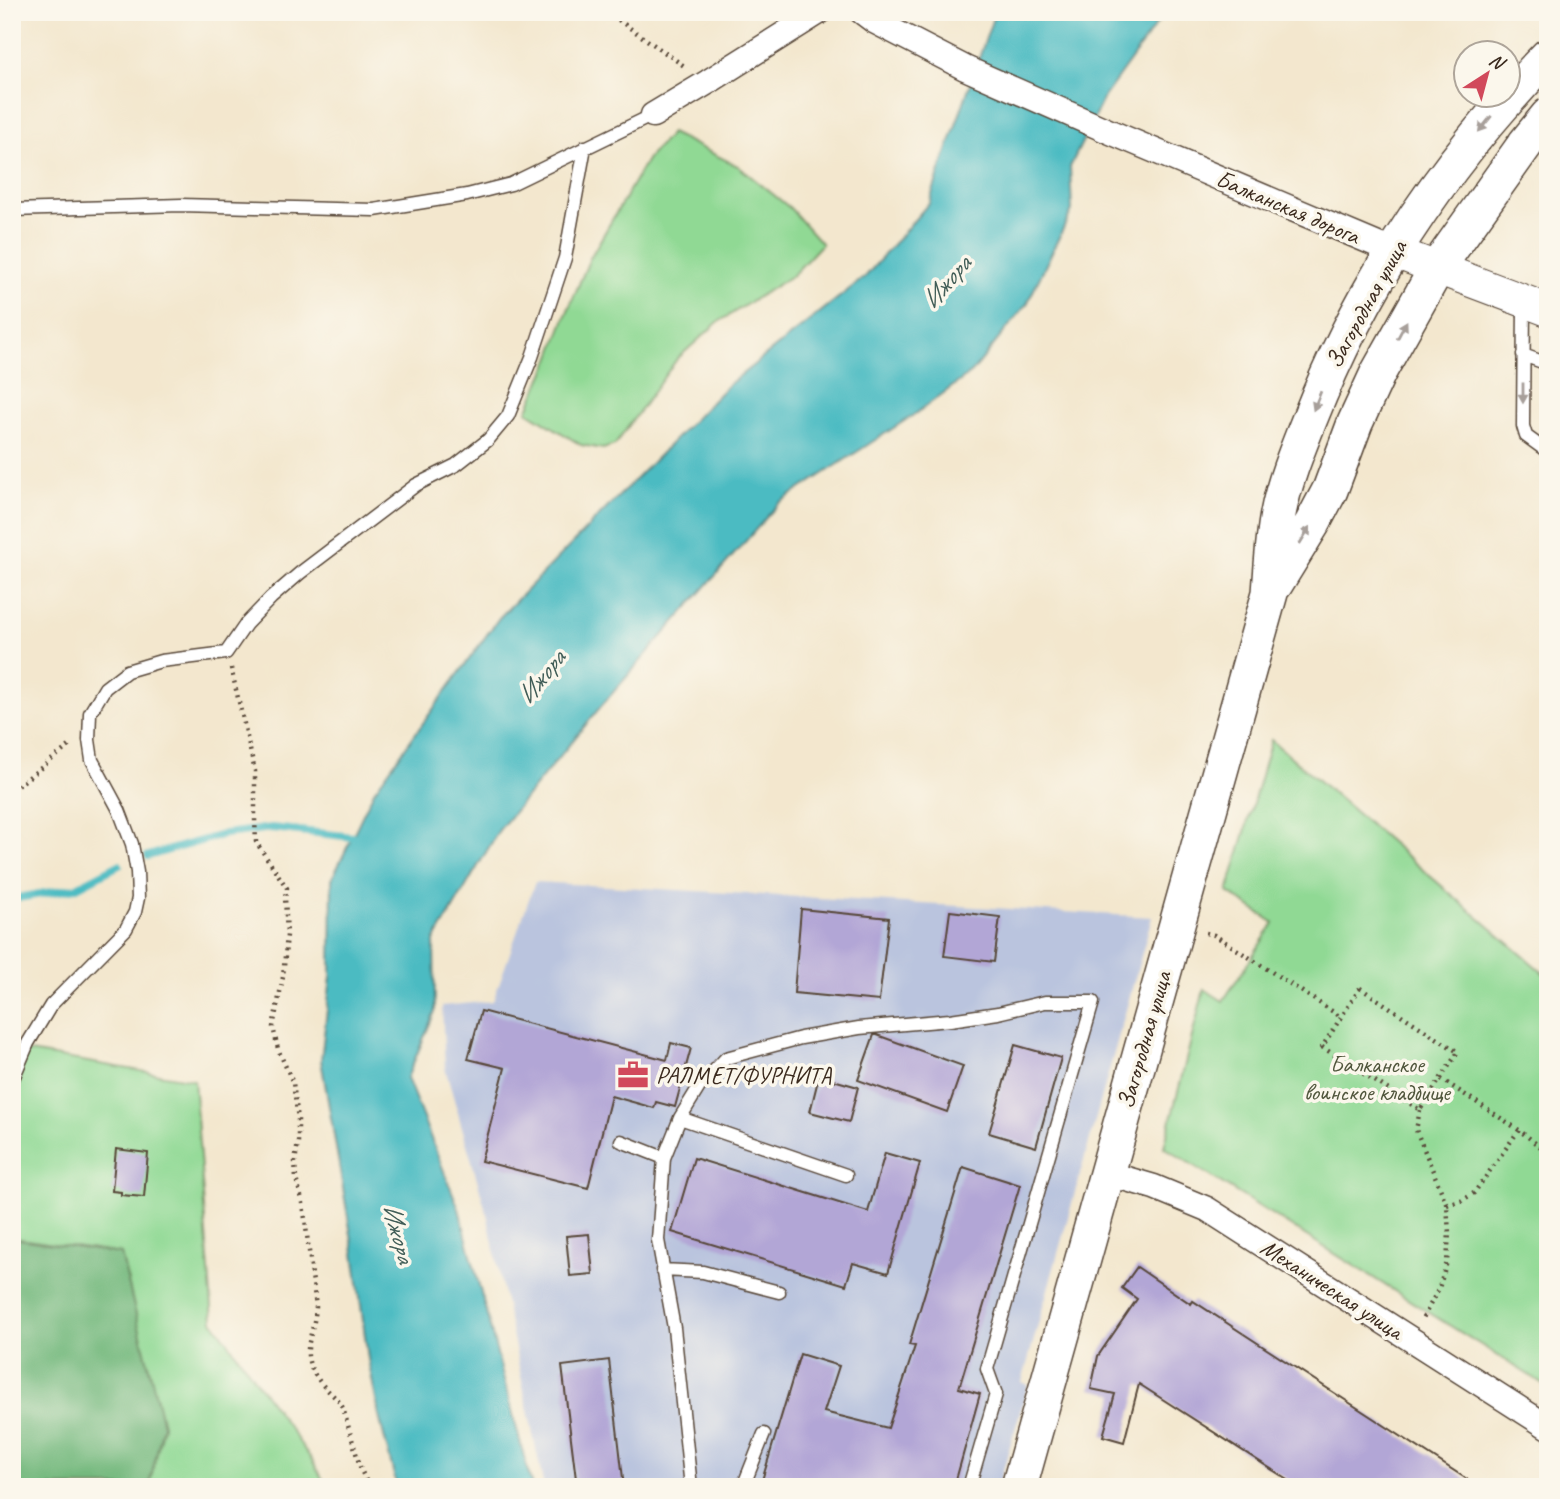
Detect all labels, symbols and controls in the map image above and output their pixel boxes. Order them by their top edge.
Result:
north arrow [1452,38,1522,108]
text: N [1485,48,1511,76]
one-way arrow [1478,115,1493,132]
street label: Балканская дорога [1212,163,1366,251]
street label: Загородная улица [1319,234,1414,373]
water label: Ижора [914,247,980,315]
one-way arrow [1396,320,1408,339]
one-way arrow [1517,383,1529,405]
one-way arrow [1311,391,1322,412]
one-way arrow [1299,525,1312,544]
water label: Ижора [509,641,574,711]
street label: Загородная улица [1110,967,1178,1112]
park label: Балканское воинское кладбище [1304,1049,1452,1107]
office icon: РАЛМЕТ/ФУРНИТА [616,1058,650,1092]
place label: РАЛМЕТ/ФУРНИТА [656,1060,833,1090]
water label: Ижора [375,1200,423,1269]
street label: Механическая улица [1255,1232,1411,1347]

